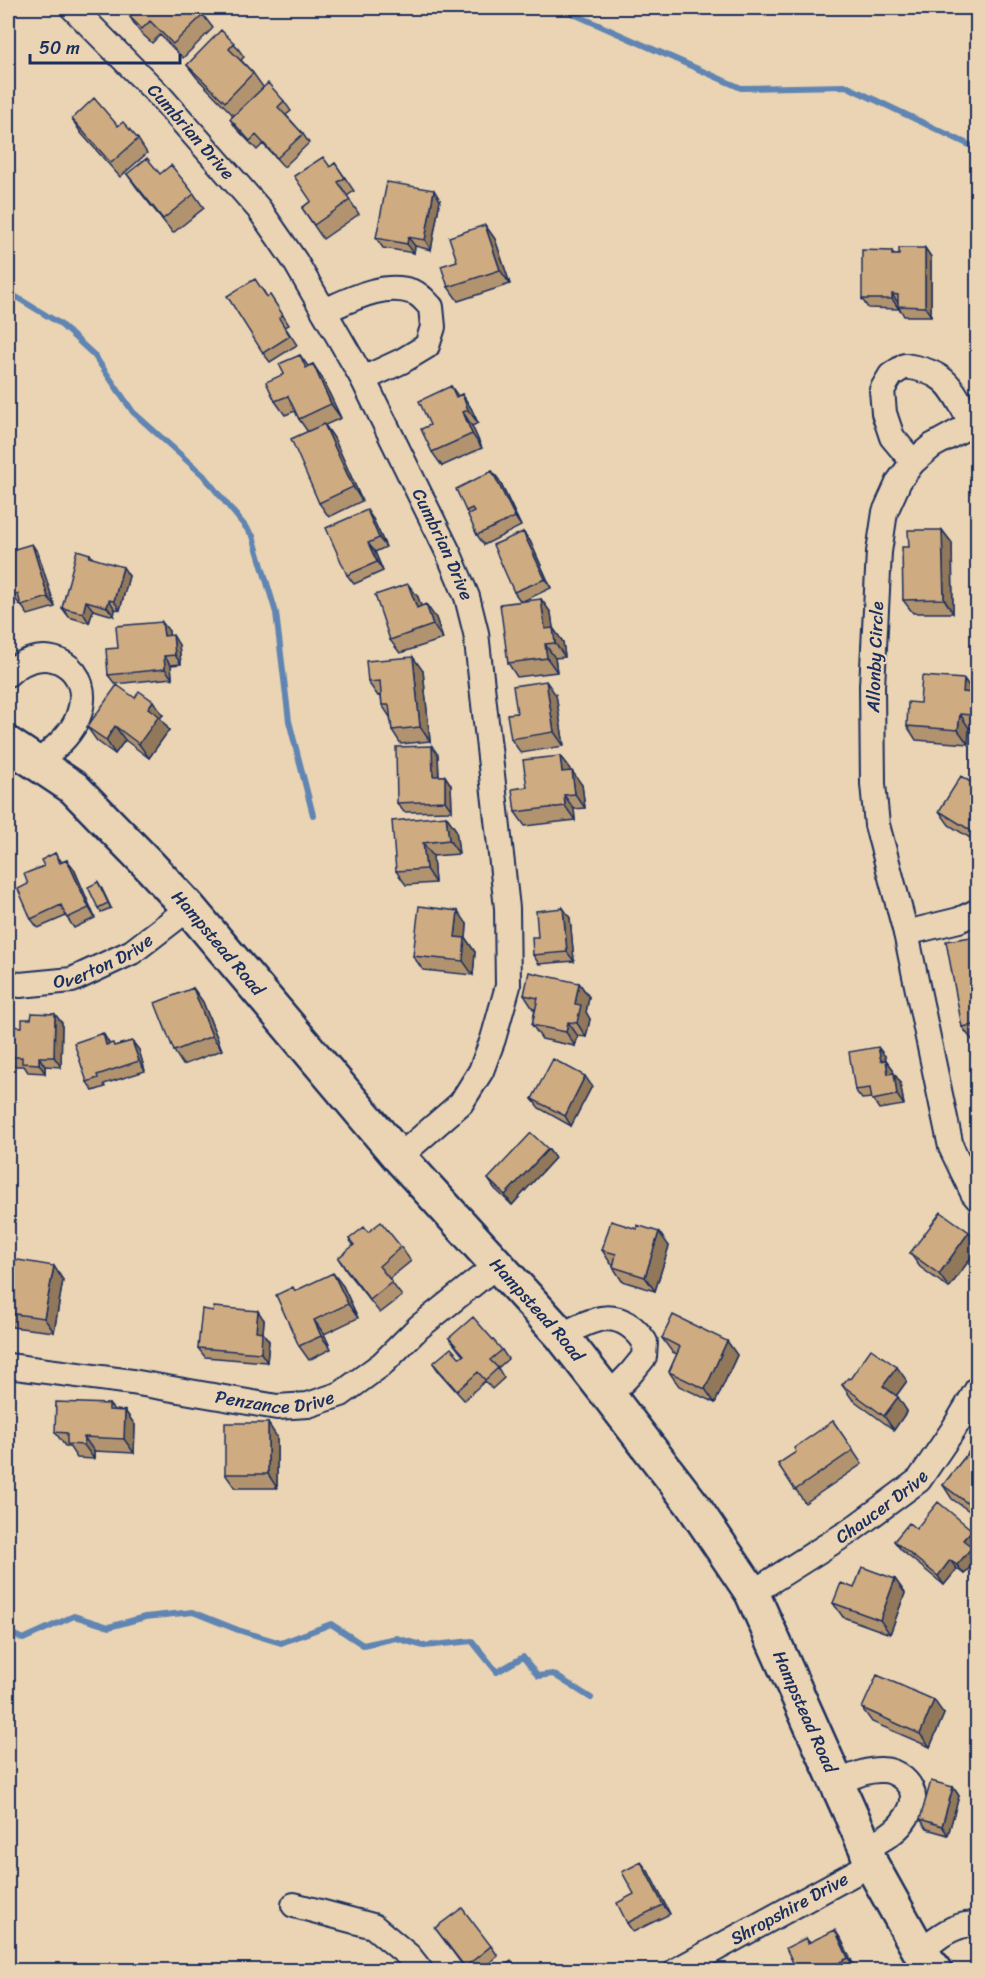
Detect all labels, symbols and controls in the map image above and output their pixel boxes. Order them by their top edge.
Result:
scale bar [30,27,180,65]
text: 50 m [39,32,80,64]
street label: Cumbrian Drive [139,75,243,188]
street label: Cumbrian Drive [403,482,483,605]
street label: Allonby Circle [857,601,893,714]
street label: Hampstead Road [163,882,274,1004]
street label: Overton Drive [52,925,160,998]
street label: Hampstead Road [481,1250,594,1370]
street label: Penzance Drive [213,1381,339,1423]
street label: Chaucer Drive [829,1463,937,1552]
street label: Hampstead Road [764,1645,847,1780]
street label: Shropshire Drive [724,1863,854,1954]

